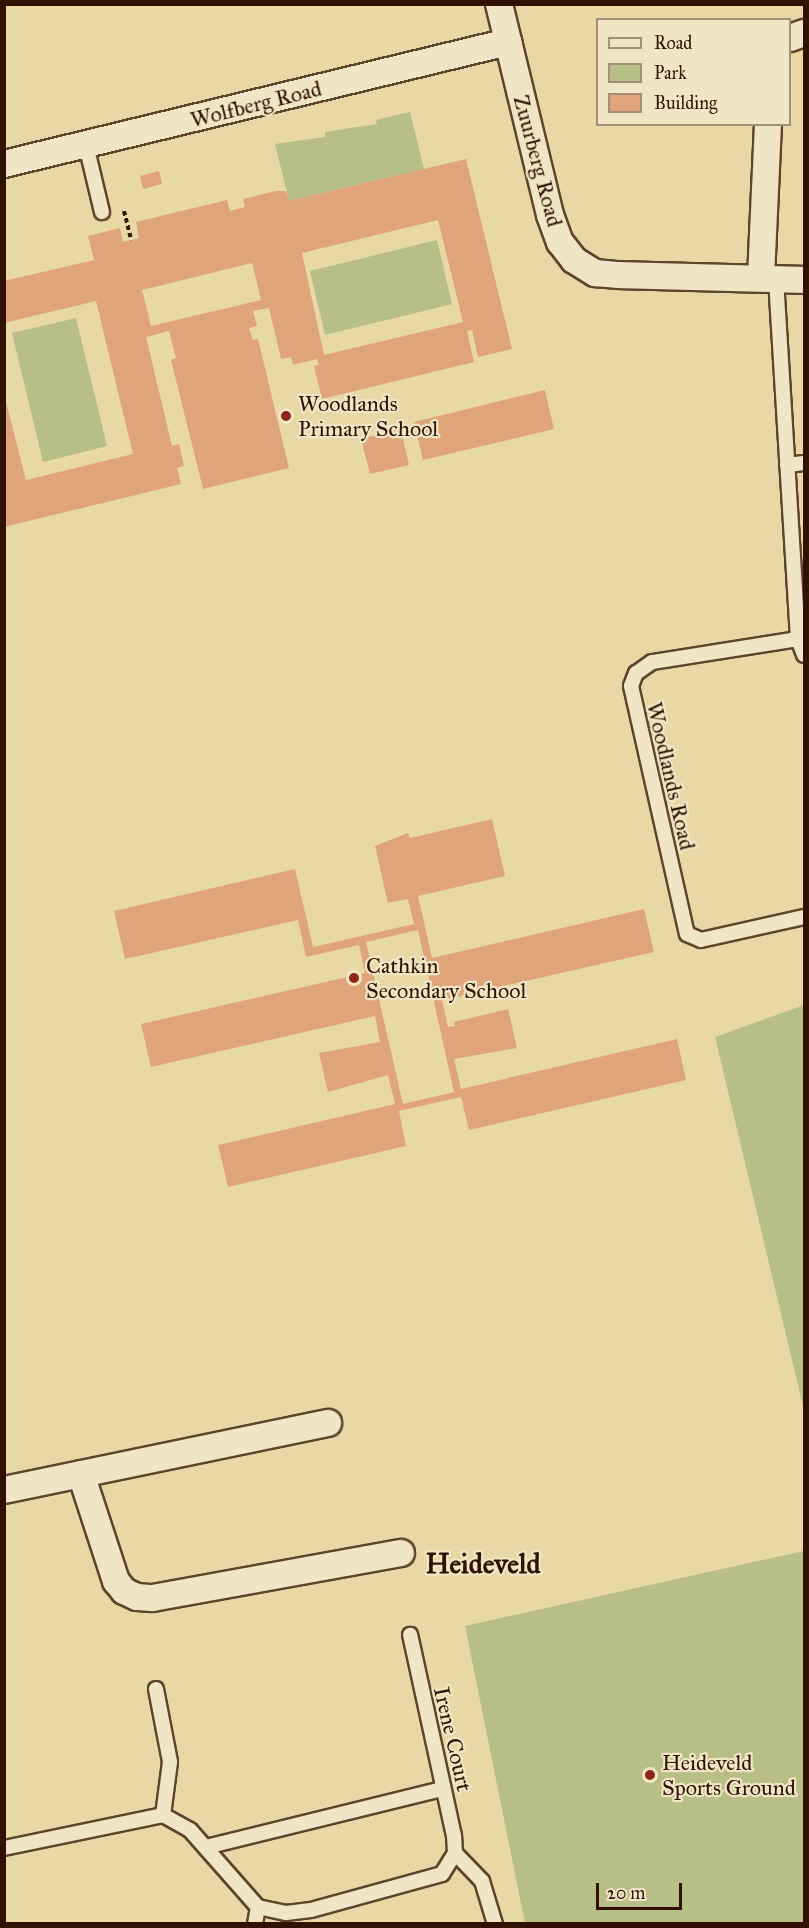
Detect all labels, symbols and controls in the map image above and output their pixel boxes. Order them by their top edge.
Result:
legend [596,18,791,126]
text: Road [654,32,692,54]
text: Park [654,62,687,84]
street label: Wolfberg Road [188,75,324,133]
street label: Zuurberg Road [508,92,568,230]
text: Building [654,92,717,114]
place label: Woodlands Primary School [298,390,438,442]
marker: Woodlands Primary School [279,409,293,423]
street label: Woodlands Road [641,699,701,853]
place label: Cathkin Secondary School [366,952,526,1004]
marker: Cathkin Secondary School [347,971,361,985]
district label: Heideveld [425,1547,541,1581]
street label: Irene Court [428,1684,478,1794]
place label: Heideveld Sports Ground [662,1749,796,1801]
marker: Heideveld Sports Ground [643,1768,657,1782]
scale bar [599,1871,684,1909]
text: 20 m [607,1882,645,1904]

